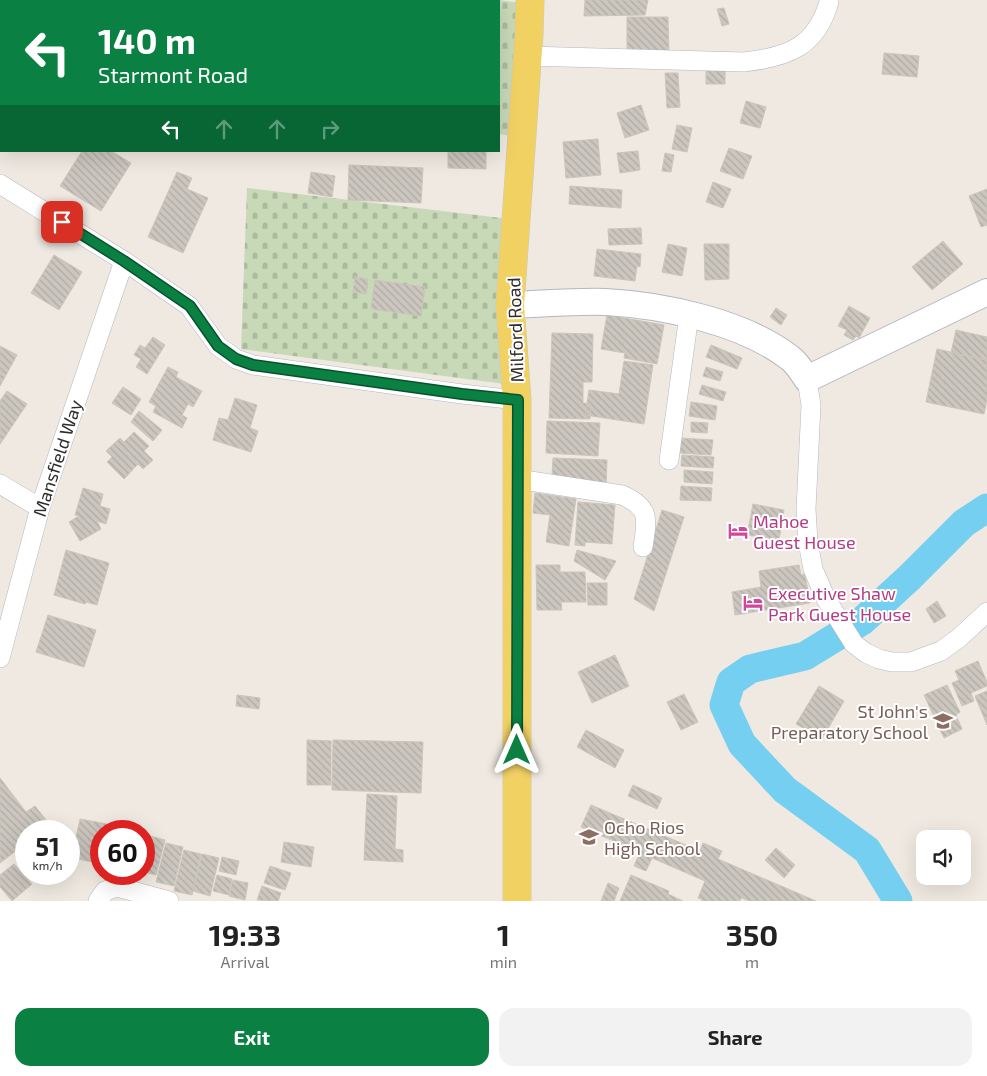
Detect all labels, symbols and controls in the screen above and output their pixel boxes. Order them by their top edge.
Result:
text: 140 m [98,19,196,61]
icon: left [15,20,80,85]
text: Starmont Road [98,61,248,87]
icon: left [157,115,185,143]
icon: ahead [210,115,238,143]
icon: ahead [263,115,291,143]
icon: right [316,115,344,143]
pin [41,201,83,243]
icon: arrive [48,208,76,236]
street label: Milford Road [502,277,528,383]
street label: Mansfield Way [28,396,86,519]
place label: Mahoe Guest House [753,510,856,553]
hotel icon: Mahoe Guest House [727,520,749,542]
place label: Executive Shaw Park Guest House [768,582,911,625]
hotel icon: Executive Shaw Park Guest House [742,592,764,614]
place label: St John's Preparatory School [771,700,929,743]
school or university icon: St John's Preparatory School [932,710,954,732]
position arrow [490,723,542,775]
place label: Ocho Rios High School [604,816,701,859]
speed limit sign: 60 [90,820,155,885]
school or university icon: Ocho Rios High School [578,826,600,848]
map controls [916,830,971,885]
button: sound [916,830,971,885]
text: 51 [35,831,60,861]
text: km/h [33,858,62,872]
text: 19:33 [209,916,281,952]
text: 1 [497,916,510,952]
text: 350 [726,916,778,952]
text: Arrival [221,952,269,971]
text: min [490,952,517,971]
text: m [745,952,759,971]
button: Exit [15,1008,489,1066]
button: Share [499,1008,972,1066]

